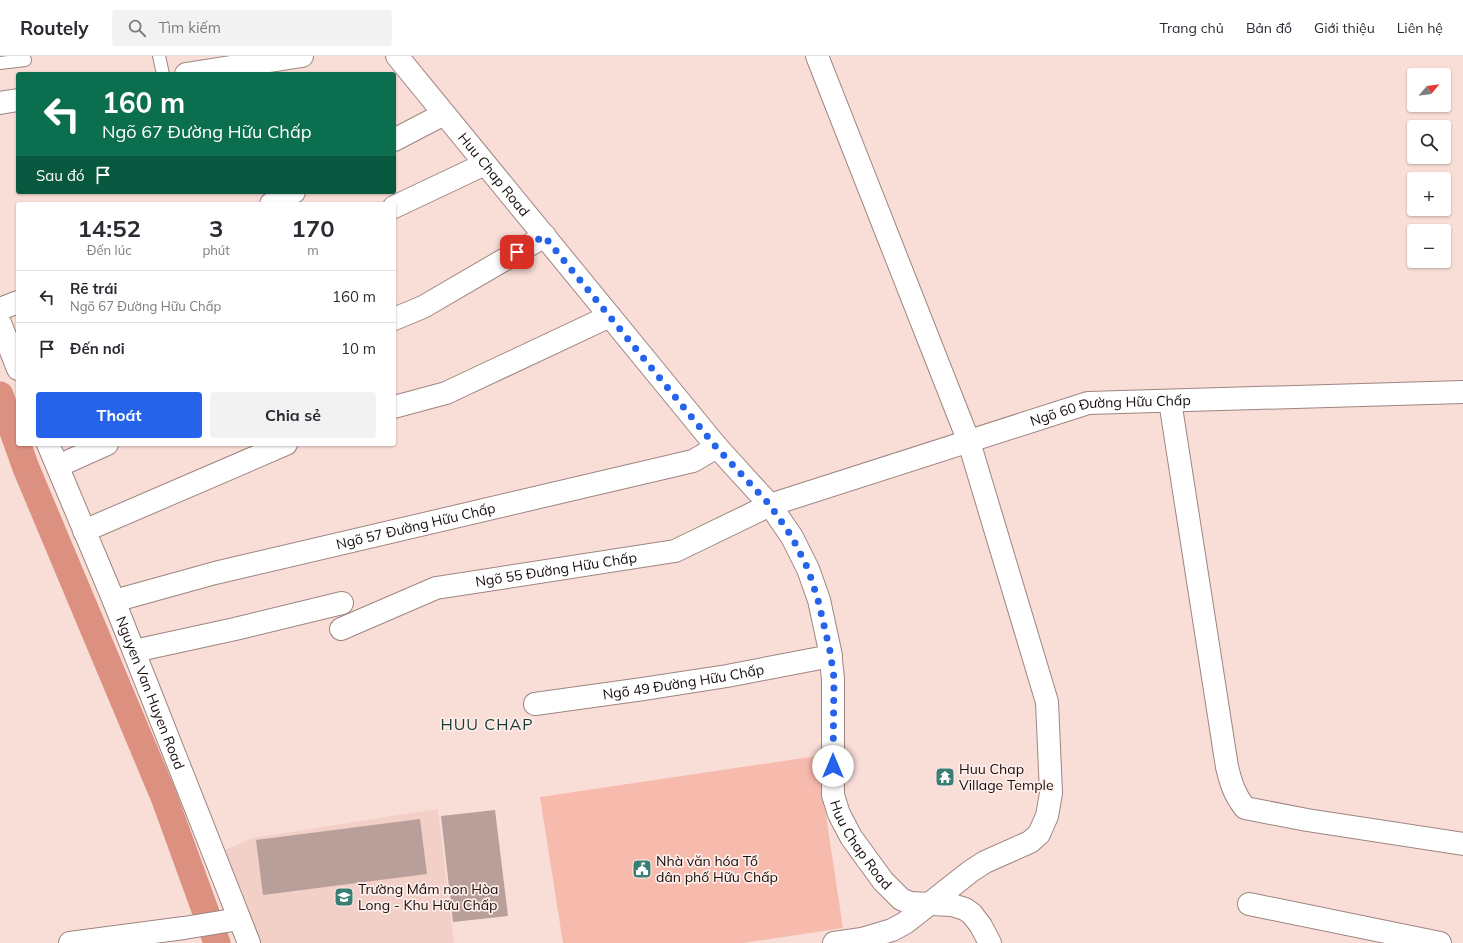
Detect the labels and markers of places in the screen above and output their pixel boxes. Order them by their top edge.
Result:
pin [500,235,534,269]
place label: Huu Chap Village Temple [959,760,1054,794]
temple icon: Huu Chap Village Temple [934,766,956,788]
place label: Nhà văn hóa Tổ dân phố Hữu Chấp [656,852,778,886]
public building icon: Nhà văn hóa Tổ dân phố Hữu Chấp [631,858,653,880]
place label: Trường Mầm non Hòa Long - Khu Hữu Chấp [358,880,498,914]
school or university icon: Trường Mầm non Hòa Long - Khu Hữu Chấp [333,886,355,908]

